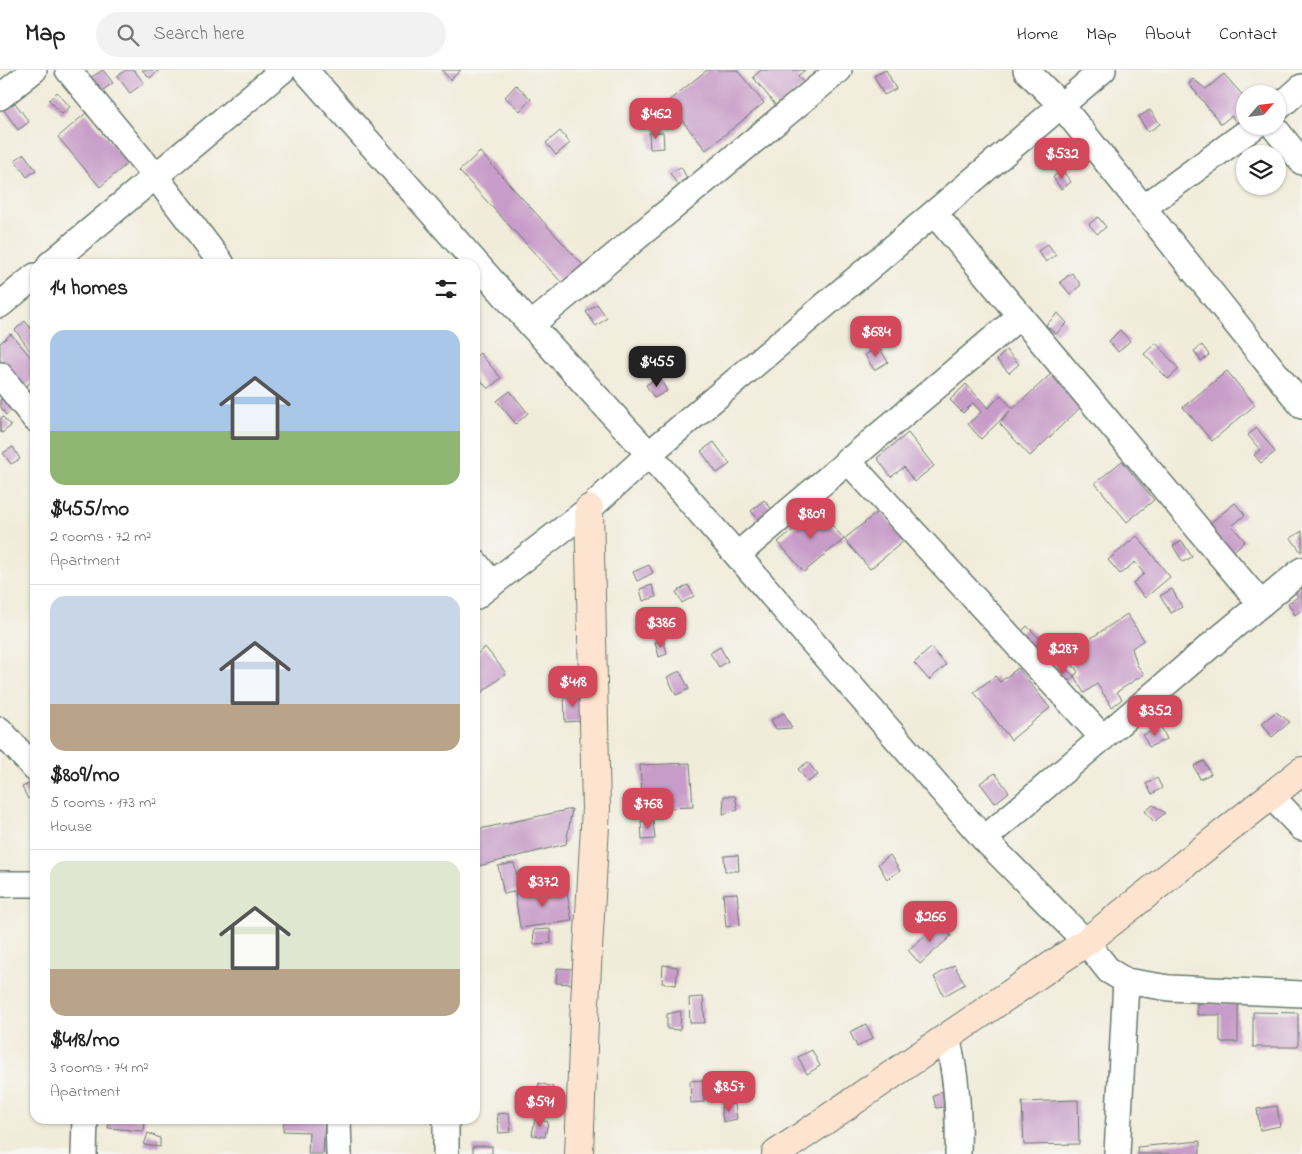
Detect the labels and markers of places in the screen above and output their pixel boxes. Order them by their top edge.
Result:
pin: $462 [626,98,686,140]
pin: $532 [1032,138,1092,180]
pin: $684 [846,316,906,358]
pin: $455 [627,346,687,388]
pin: $809 [781,498,841,540]
pin: $386 [631,606,691,649]
pin: $287 [1033,632,1093,675]
pin: $418 [543,666,603,708]
pin: $352 [1125,694,1185,737]
pin: $768 [618,788,678,830]
pin: $372 [513,866,573,908]
pin: $266 [900,900,960,943]
pin: $857 [699,1070,759,1113]
pin: $591 [510,1086,570,1128]

